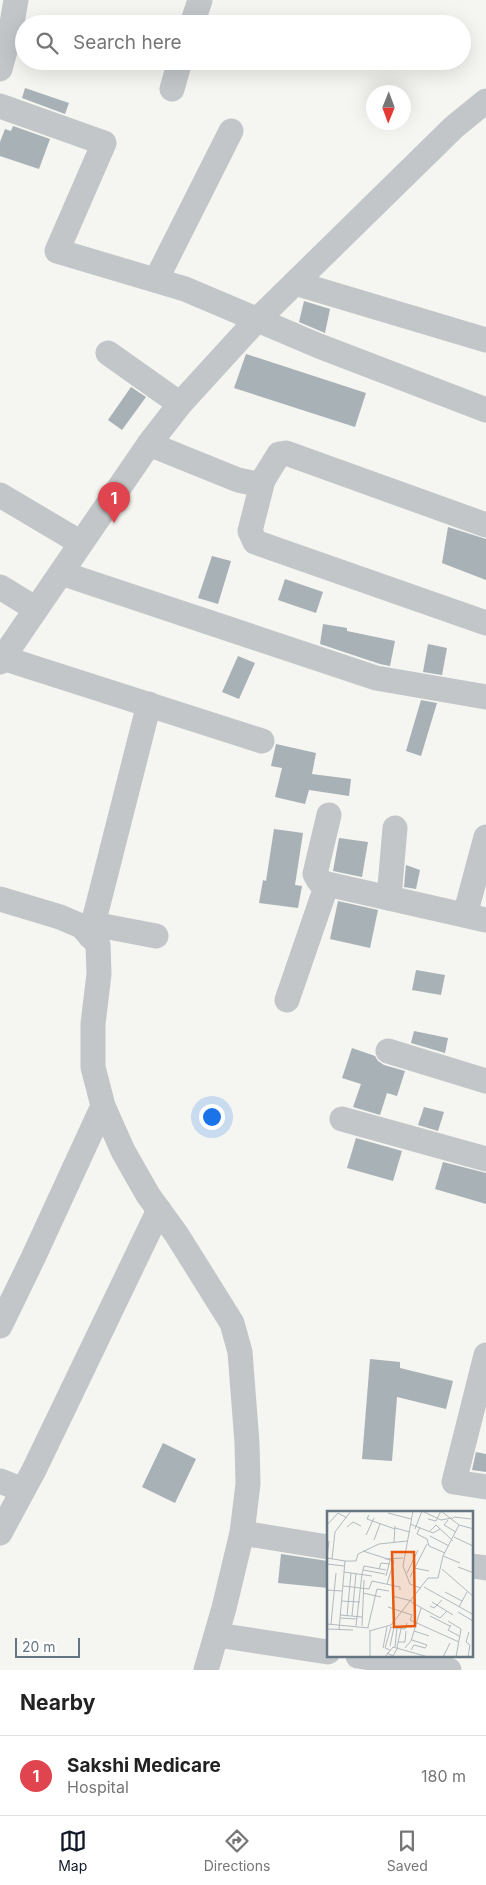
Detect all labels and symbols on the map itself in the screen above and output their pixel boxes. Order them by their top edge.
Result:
north arrow [366,85,411,130]
pin: 1 [98,482,130,523]
your location [199,1104,225,1130]
inset map [327,1511,474,1658]
scale bar [15,1635,80,1658]

